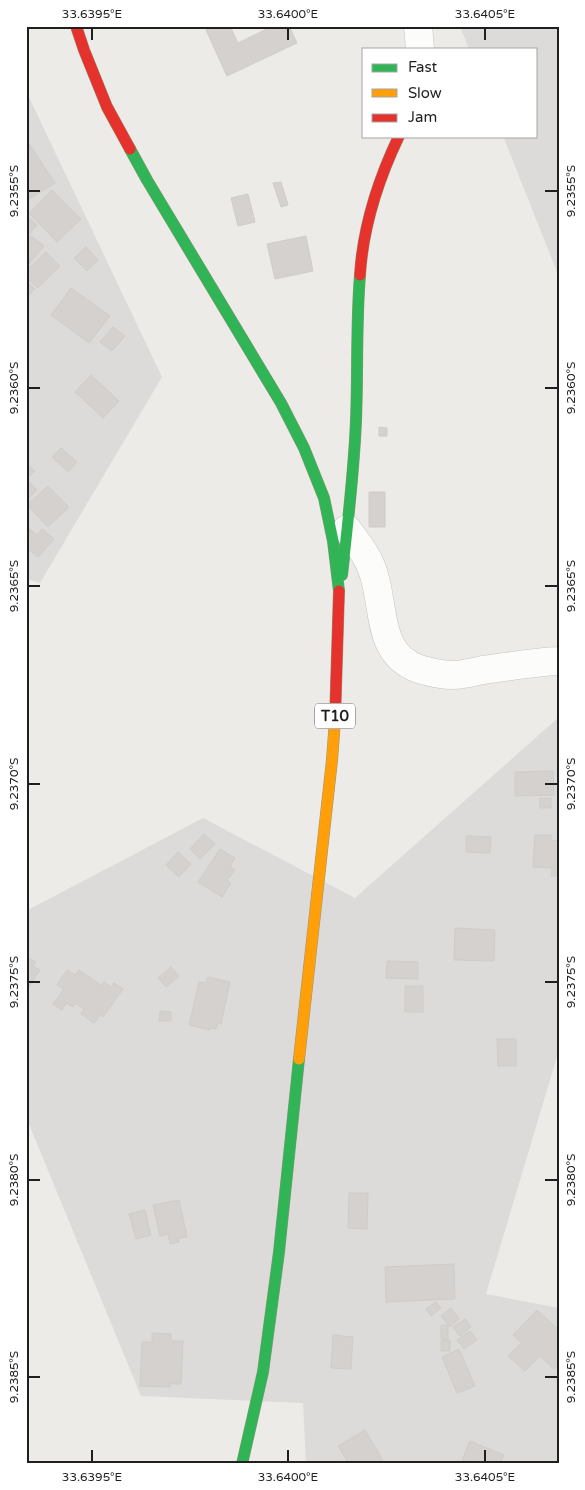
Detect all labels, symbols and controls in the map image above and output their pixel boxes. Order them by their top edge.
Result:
text: 33.6395°E [62,7,122,21]
text: 33.6400°E [258,7,319,21]
text: 33.6405°E [455,7,515,21]
legend [362,48,538,138]
text: Fast [408,58,438,76]
text: Slow [408,84,442,102]
text: Jam [408,108,437,126]
text: 9.2355°S [7,165,21,217]
text: 9.2355°S [564,165,578,217]
text: 9.2360°S [7,362,21,414]
text: 9.2360°S [564,362,578,414]
text: 9.2365°S [7,560,21,612]
text: 9.2365°S [564,560,578,612]
road number: T10 [315,704,355,728]
text: 9.2370°S [7,758,21,810]
text: 9.2370°S [564,758,578,810]
text: 9.2375°S [7,956,21,1008]
text: 9.2375°S [564,956,578,1008]
text: 9.2380°S [7,1154,21,1206]
text: 9.2380°S [564,1154,578,1206]
text: 9.2385°S [7,1351,21,1403]
text: 9.2385°S [564,1351,578,1403]
text: 33.6395°E [62,1470,122,1484]
text: 33.6400°E [258,1470,319,1484]
text: 33.6405°E [455,1470,515,1484]

